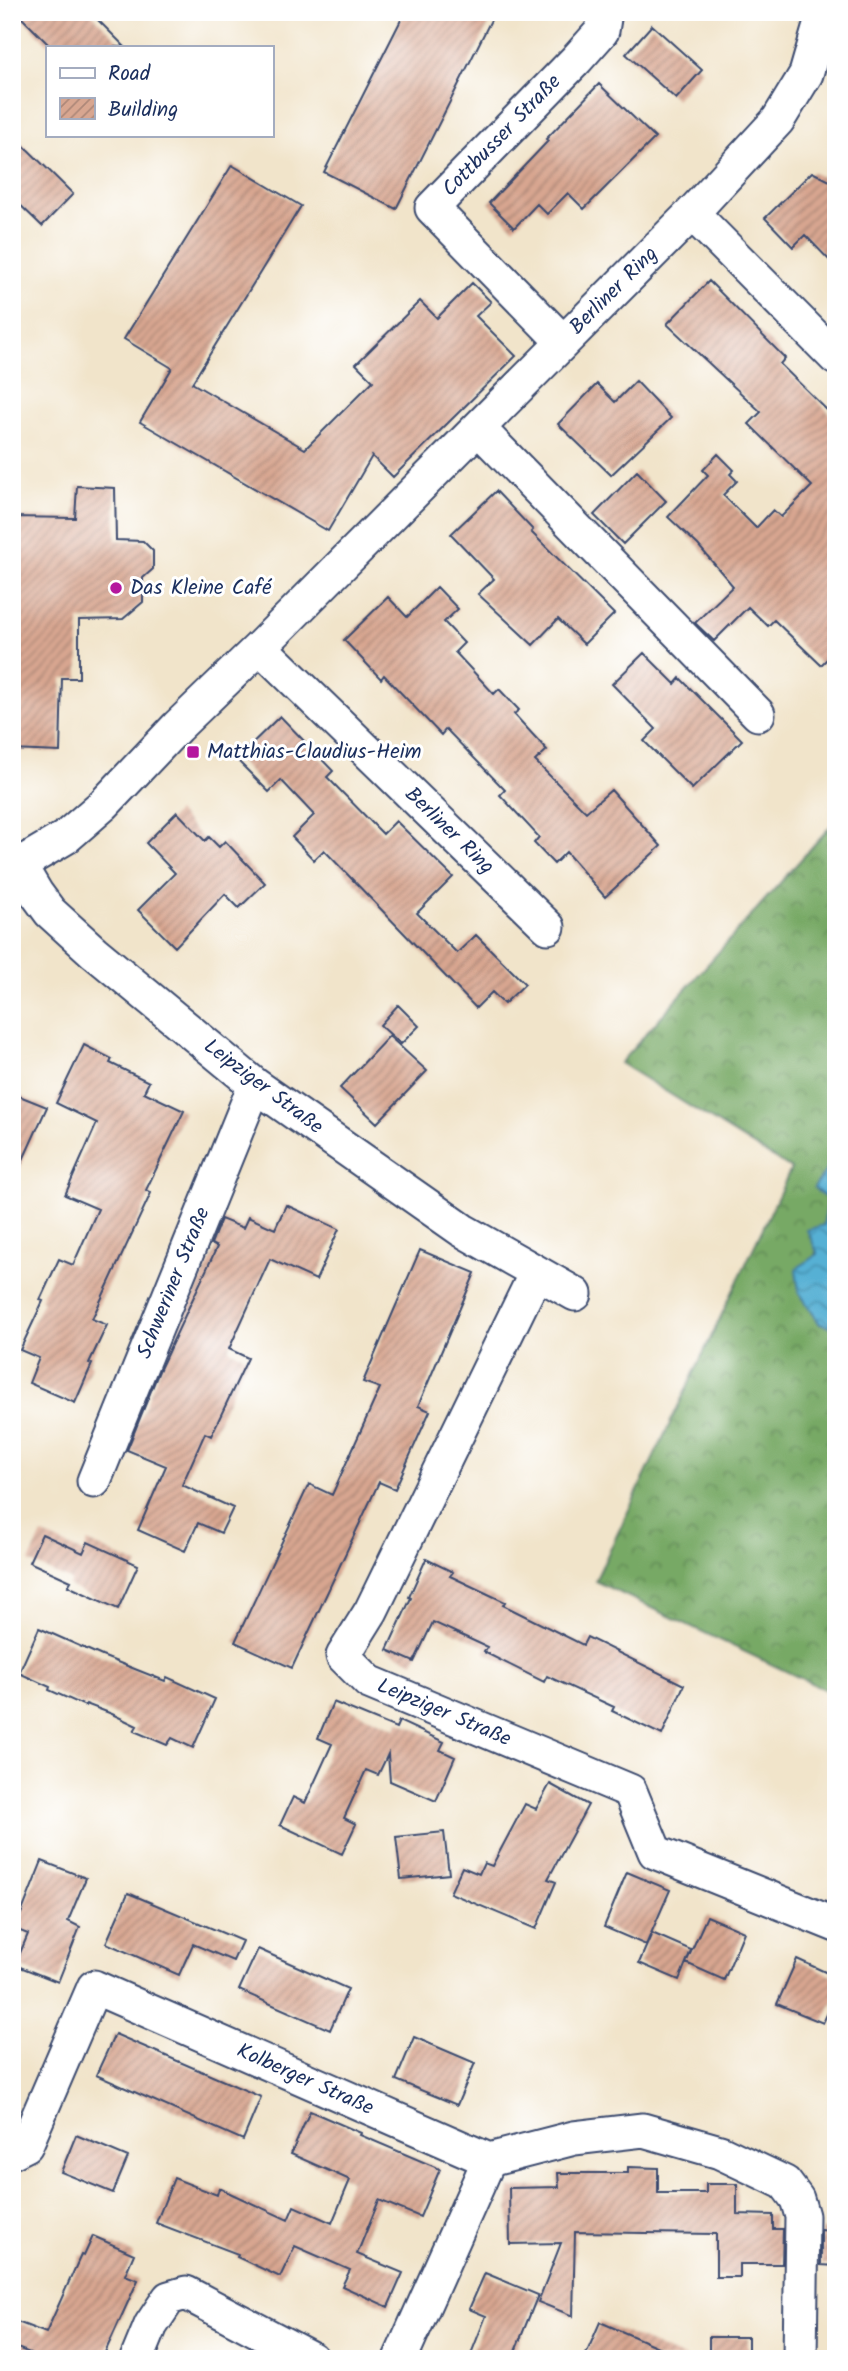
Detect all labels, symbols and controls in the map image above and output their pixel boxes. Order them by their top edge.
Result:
legend [46,46,273,136]
text: Road [108,58,151,91]
street label: Cottbusser Straße [435,67,570,205]
text: Building [108,94,178,127]
street label: Berliner Ring [562,239,666,343]
place label: Das Kleine Café [130,572,272,605]
marker: Das Kleine Café [108,580,124,596]
place label: Matthias-Claudius-Heim [207,736,421,769]
marker: Matthias-Claudius-Heim [185,744,201,760]
street label: Berliner Ring [396,779,502,883]
street label: Leipziger Straße [196,1031,330,1143]
street label: Schweriner Straße [129,1202,220,1364]
street label: Leipziger Straße [372,1670,517,1756]
street label: Kolberger Straße [231,2035,379,2125]

